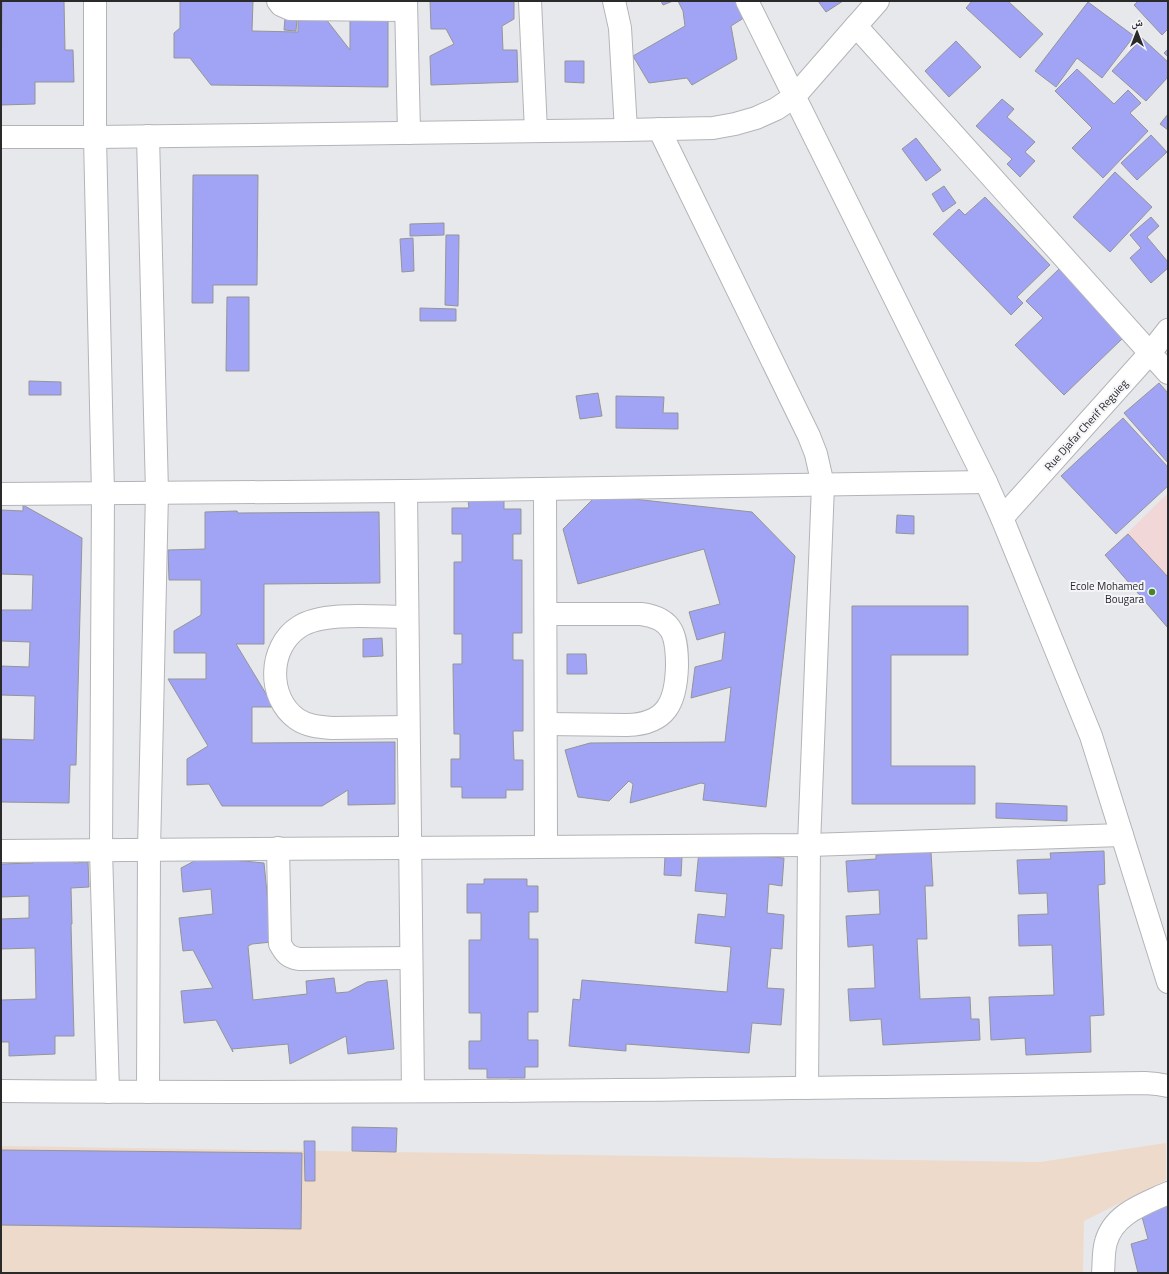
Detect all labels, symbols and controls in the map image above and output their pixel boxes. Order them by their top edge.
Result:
north arrow [1117,12,1157,52]
text: ش [1131,14,1143,30]
street label: Rue Djafar Cherif Reguieg [1041,376,1132,474]
place label: Ecole Mohamed Bougara [1070,578,1144,607]
marker: Ecole Mohamed Bougara [1147,587,1157,597]

